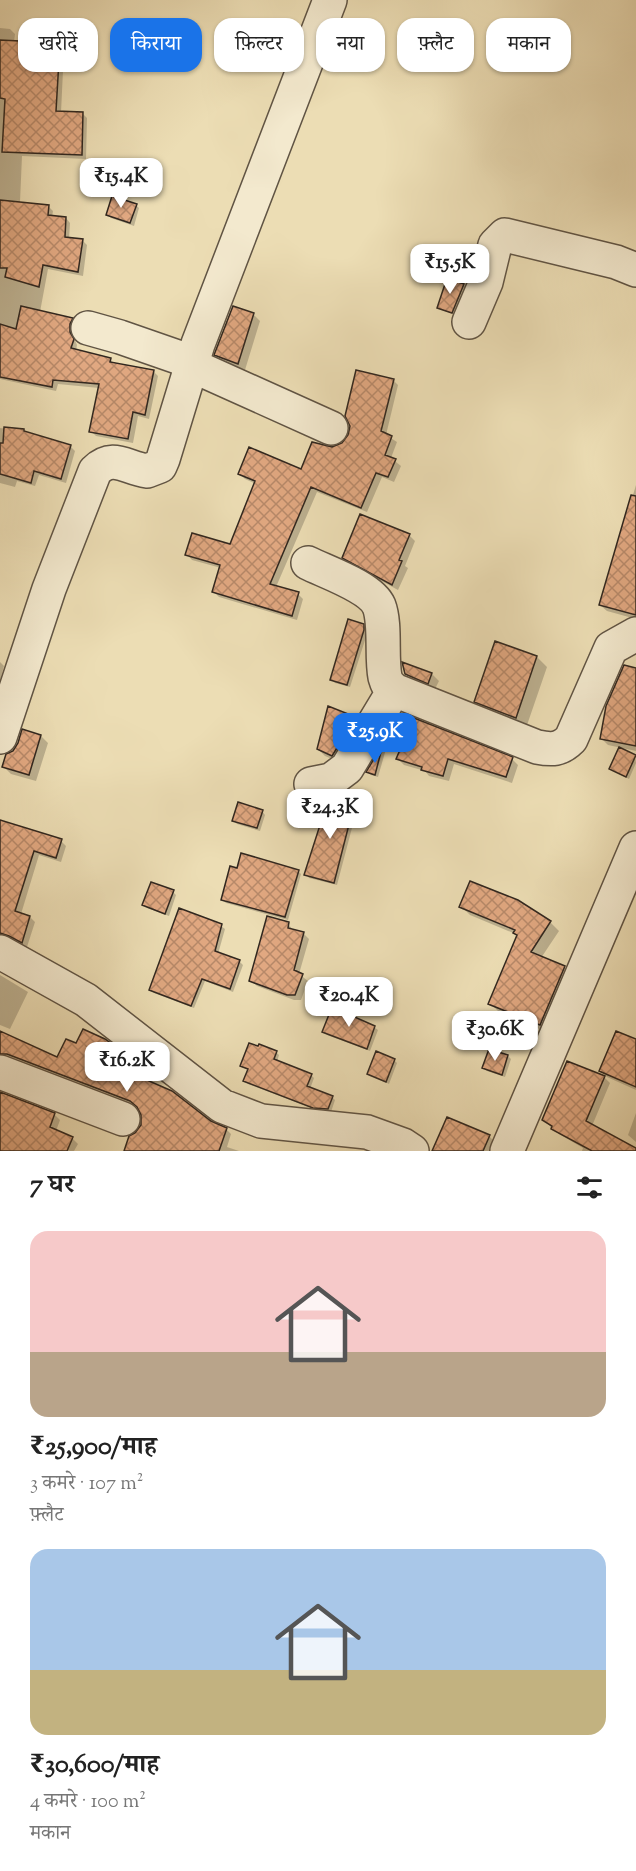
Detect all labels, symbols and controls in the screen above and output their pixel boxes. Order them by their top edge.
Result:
chip: खरीदें [18,18,98,72]
chip: किराया [110,18,202,72]
chip: फ़िल्टर [214,18,304,72]
chip: नया [316,18,385,72]
chip: फ़्लैट [397,18,474,72]
chip: मकान [486,18,571,72]
pin: ₹15.4K [72,158,170,209]
text: ₹15.4K [94,163,148,192]
pin: ₹15.5K [401,244,499,295]
text: ₹15.5K [424,249,476,278]
pin: ₹25.9K [326,713,424,764]
text: ₹25.9K [347,718,403,747]
pin: ₹24.3K [281,789,379,840]
text: ₹24.3K [301,794,359,823]
pin: ₹20.4K [300,977,398,1028]
text: ₹20.4K [319,982,379,1011]
pin: ₹30.6K [446,1011,544,1062]
text: ₹30.6K [466,1016,524,1045]
pin: ₹16.2K [78,1042,176,1093]
text: ₹16.2K [99,1047,155,1076]
text: 7 घर [30,1167,74,1204]
icon: filters [573,1171,606,1204]
icon: home [264,1270,372,1378]
text: ₹25,900/माह [30,1429,157,1466]
text: 3 कमरे · 107 m² [30,1470,143,1499]
text: फ़्लैट [30,1502,63,1531]
icon: home [264,1588,372,1696]
text: ₹30,600/माह [30,1747,159,1784]
text: 4 कमरे · 100 m² [30,1788,146,1817]
text: मकान [30,1820,71,1849]

